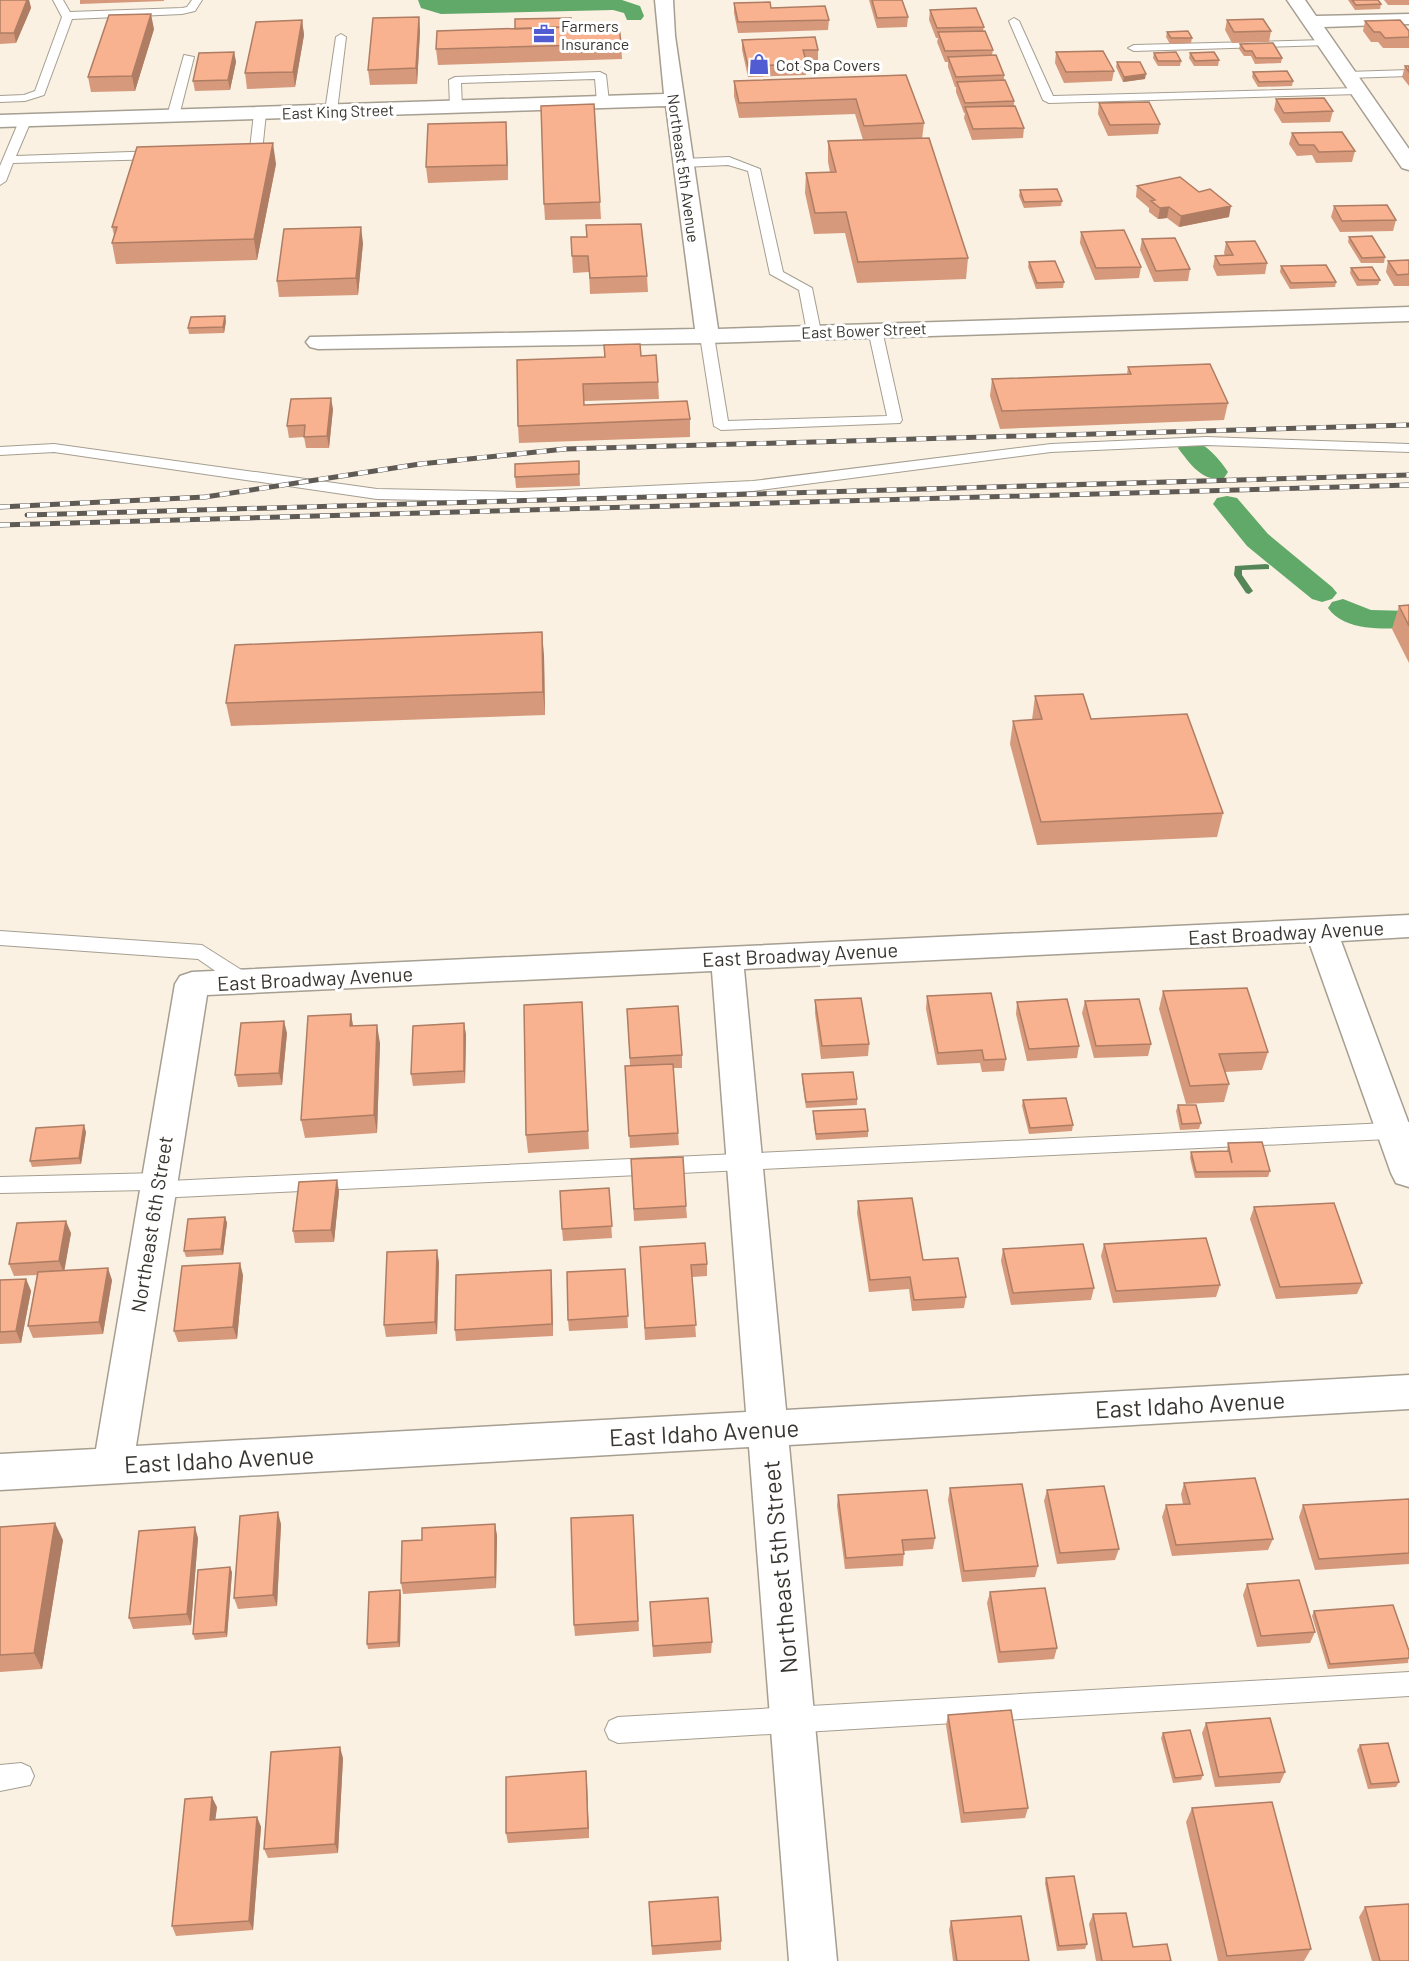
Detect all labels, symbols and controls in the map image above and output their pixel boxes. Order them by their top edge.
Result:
place label: Farmers Insurance [561,16,629,53]
office icon: Farmers Insurance [532,22,556,46]
shop icon: Cot Spa Covers [747,52,771,76]
place label: Cot Spa Covers [776,55,880,74]
street label: Northeast 5th Avenue [664,92,704,244]
street label: East King Street [281,100,395,122]
street label: East Bower Street [801,318,927,342]
street label: East Broadway Avenue [1187,915,1385,949]
street label: East Broadway Avenue [701,937,899,971]
street label: East Broadway Avenue [216,961,414,995]
street label: Northeast 6th Street [125,1134,177,1314]
street label: East Idaho Avenue [1094,1385,1286,1423]
street label: East Idaho Avenue [608,1413,800,1451]
street label: East Idaho Avenue [123,1440,315,1478]
street label: Northeast 5th Street [755,1459,803,1675]

